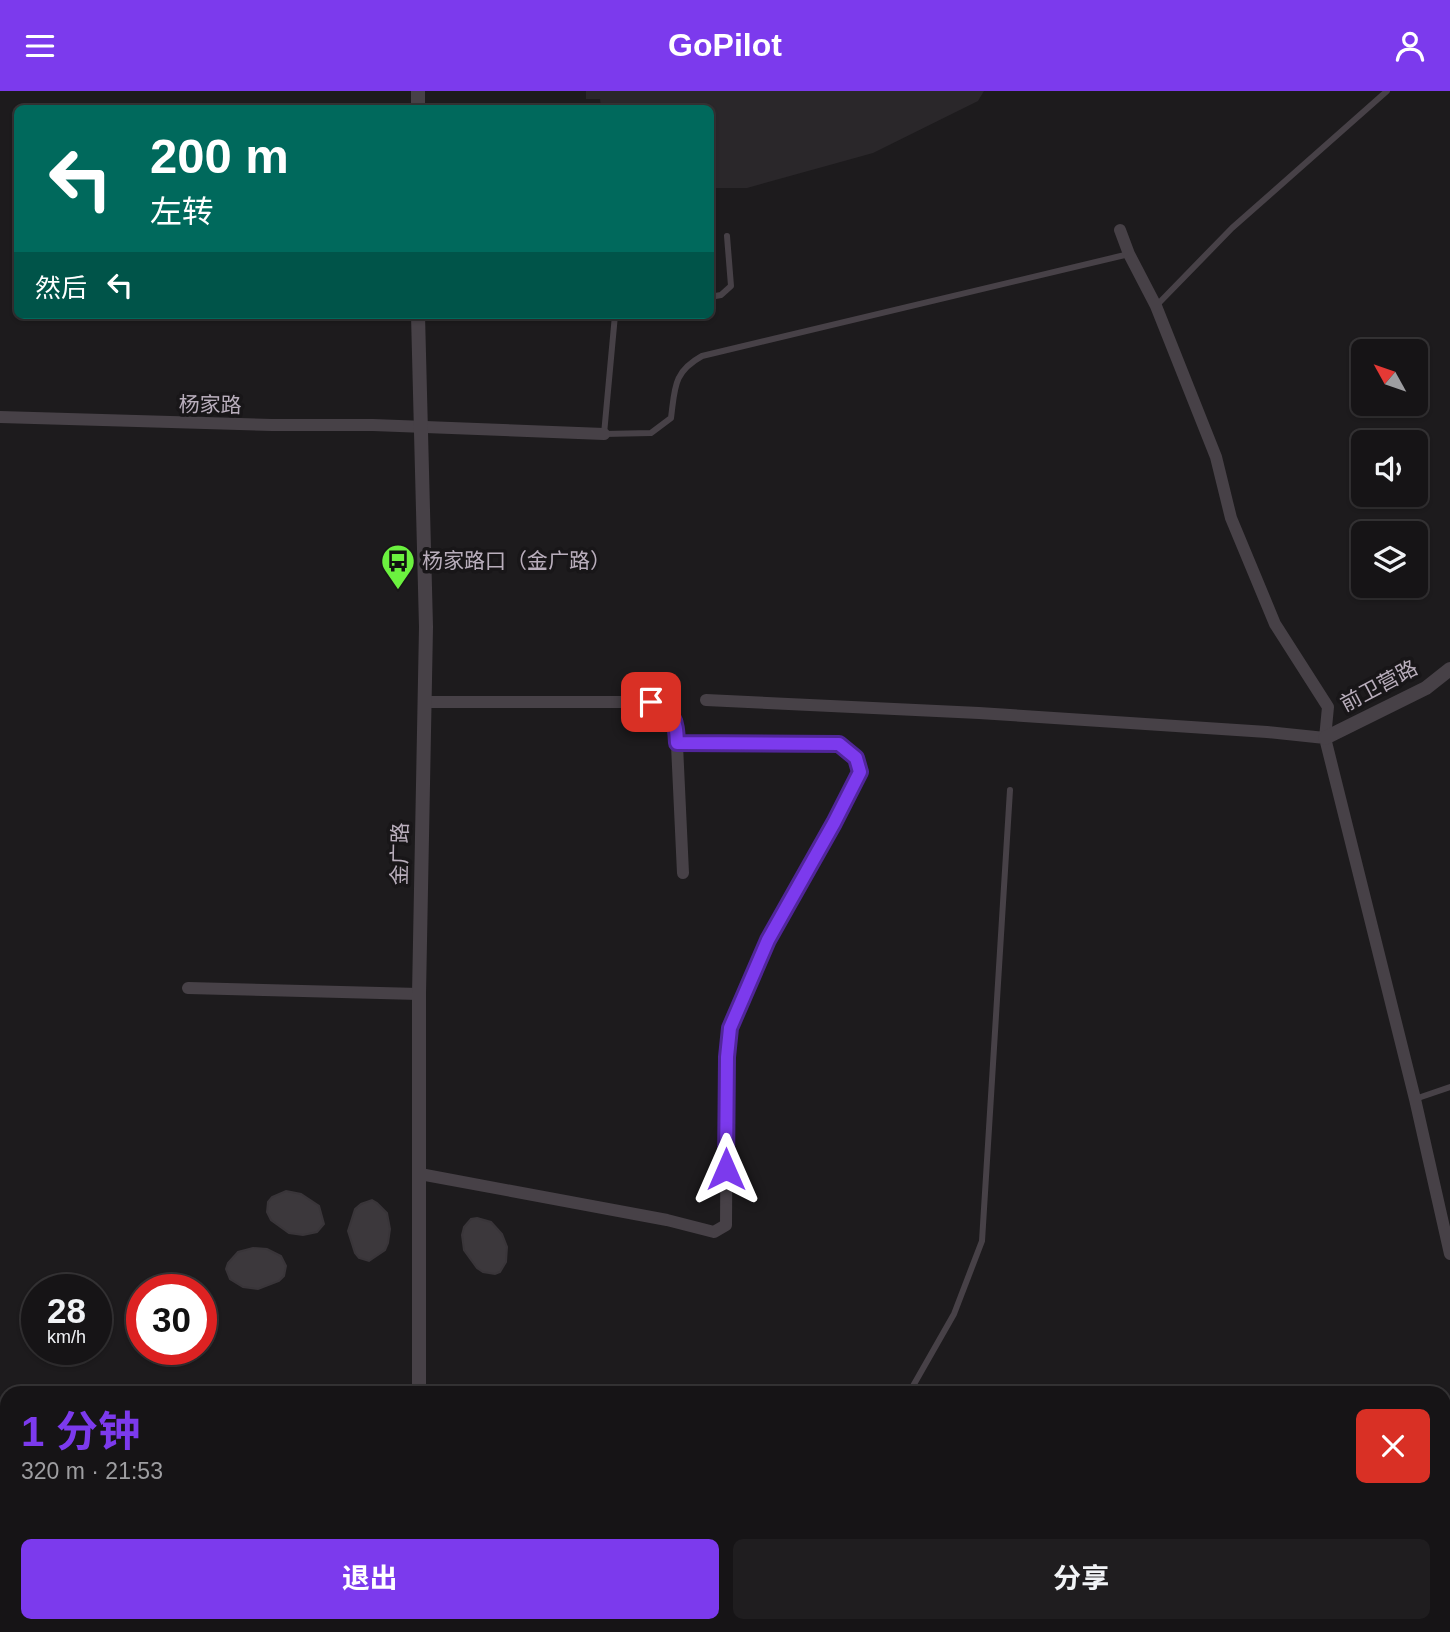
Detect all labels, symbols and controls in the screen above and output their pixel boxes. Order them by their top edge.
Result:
icon: menu [21,27,59,65]
text: GoPilot [668,27,782,63]
icon: person [1391,27,1429,65]
text: 200 m [150,129,289,183]
icon: left [35,133,126,224]
text: 左转 [150,194,214,230]
icon: left [101,266,139,304]
text: 然后 [35,273,87,303]
north arrow [1351,339,1428,417]
map controls [1351,339,1428,598]
street label: 杨家路 [178,392,242,417]
button: sound [1351,430,1428,507]
button: layers [1351,521,1428,598]
bus stop icon: 杨家路口（金广路） [379,542,417,591]
place label: 杨家路口（金广路） [422,549,611,572]
street label: 前卫营路 [1336,656,1421,715]
pin [621,672,681,732]
icon: arrive [632,683,670,721]
street label: 金广路 [387,822,412,886]
position arrow [689,1132,763,1206]
speed limit sign: 30 [126,1274,217,1365]
text: 28 [47,1291,86,1330]
text: km/h [47,1327,86,1347]
text: 1 分钟 [21,1408,140,1455]
button: close [1356,1409,1430,1483]
text: 320 m · 21:53 [21,1458,163,1484]
button: 退出 [21,1539,719,1619]
button: 分享 [733,1539,1430,1619]

